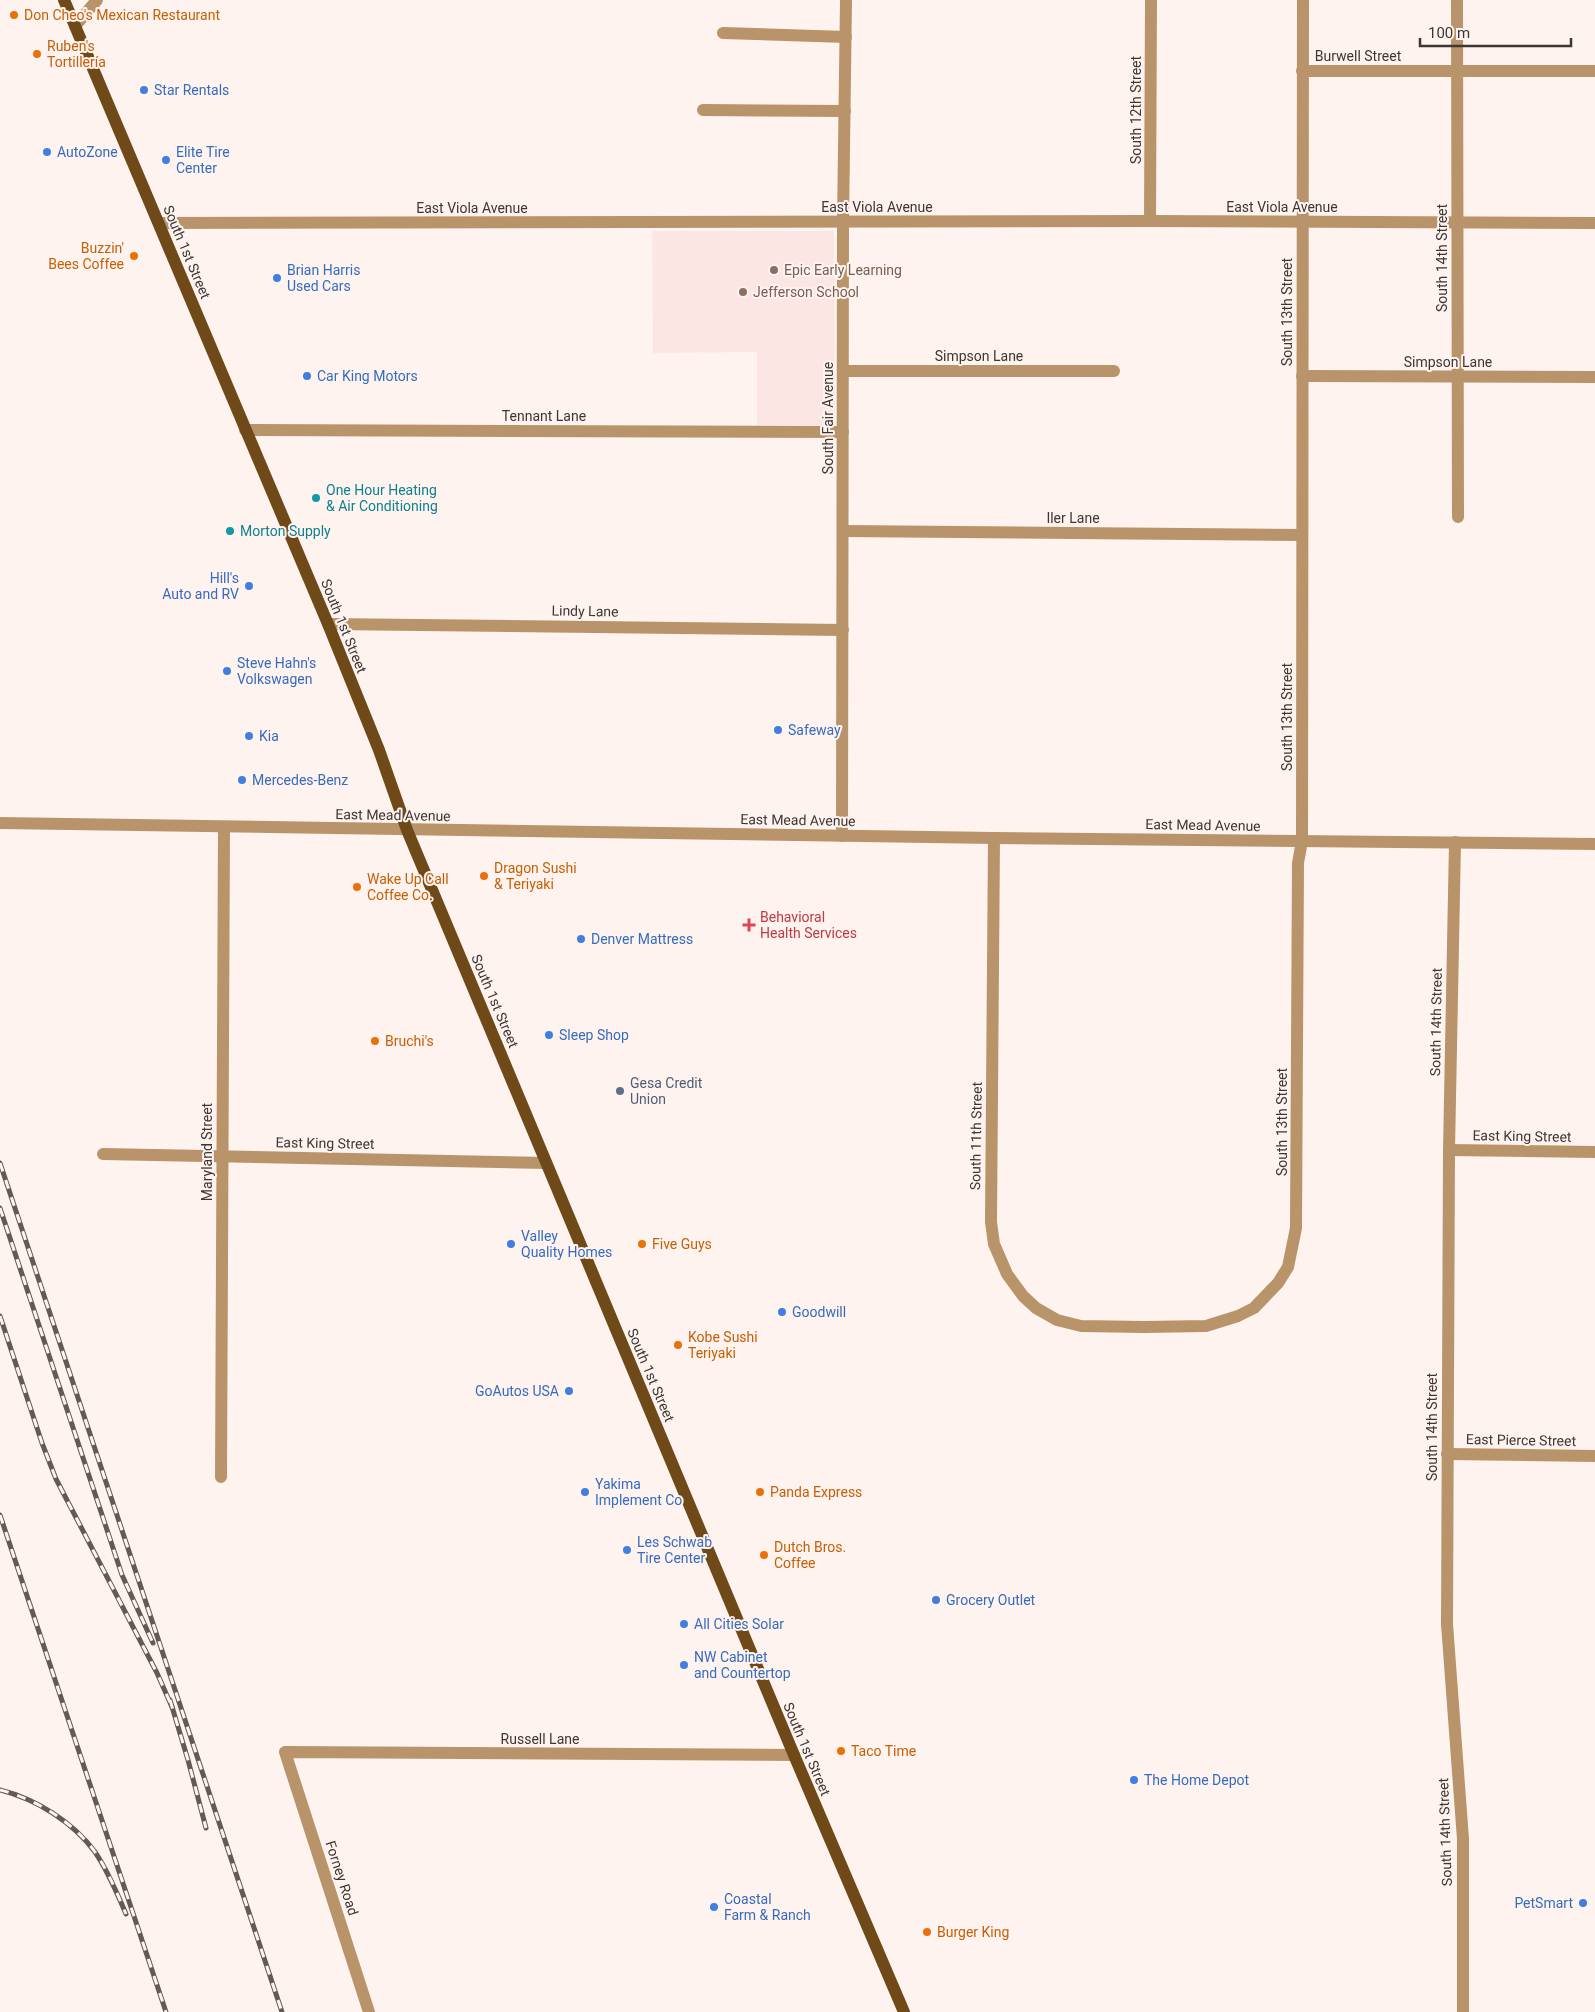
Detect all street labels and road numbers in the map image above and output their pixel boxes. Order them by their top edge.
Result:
street label: Burwell Street [1315,48,1402,64]
street label: South 12th Street [1128,55,1144,164]
street label: East Viola Avenue [821,199,933,215]
street label: East Viola Avenue [1226,199,1338,215]
street label: East Viola Avenue [416,200,528,216]
street label: South 1st Street [160,203,214,301]
street label: South 14th Street [1434,203,1450,312]
street label: South 13th Street [1279,257,1295,366]
street label: Simpson Lane [935,348,1023,364]
street label: Simpson Lane [1404,354,1492,370]
street label: South Fair Avenue [820,362,836,474]
street label: Tennant Lane [502,408,586,424]
street label: Iler Lane [1046,510,1100,526]
street label: South 1st Street [318,577,370,676]
street label: Lindy Lane [551,602,619,620]
street label: South 13th Street [1279,662,1295,771]
street label: East Mead Avenue [335,806,451,824]
street label: East Mead Avenue [740,811,856,829]
street label: East Mead Avenue [1145,816,1261,834]
street label: South 1st Street [468,952,522,1050]
street label: South 14th Street [1427,967,1445,1076]
street label: South 13th Street [1274,1067,1290,1176]
street label: South 11th Street [967,1081,985,1190]
street label: Maryland Street [199,1102,215,1201]
street label: East King Street [1472,1127,1572,1145]
street label: East King Street [275,1134,375,1152]
street label: South 1st Street [624,1326,678,1424]
street label: South 14th Street [1424,1372,1440,1481]
street label: East Pierce Street [1466,1431,1577,1449]
street label: South 1st Street [780,1700,834,1798]
street label: Russell Lane [501,1731,579,1747]
street label: South 14th Street [1435,1777,1455,1886]
street label: Forney Road [322,1839,362,1917]

